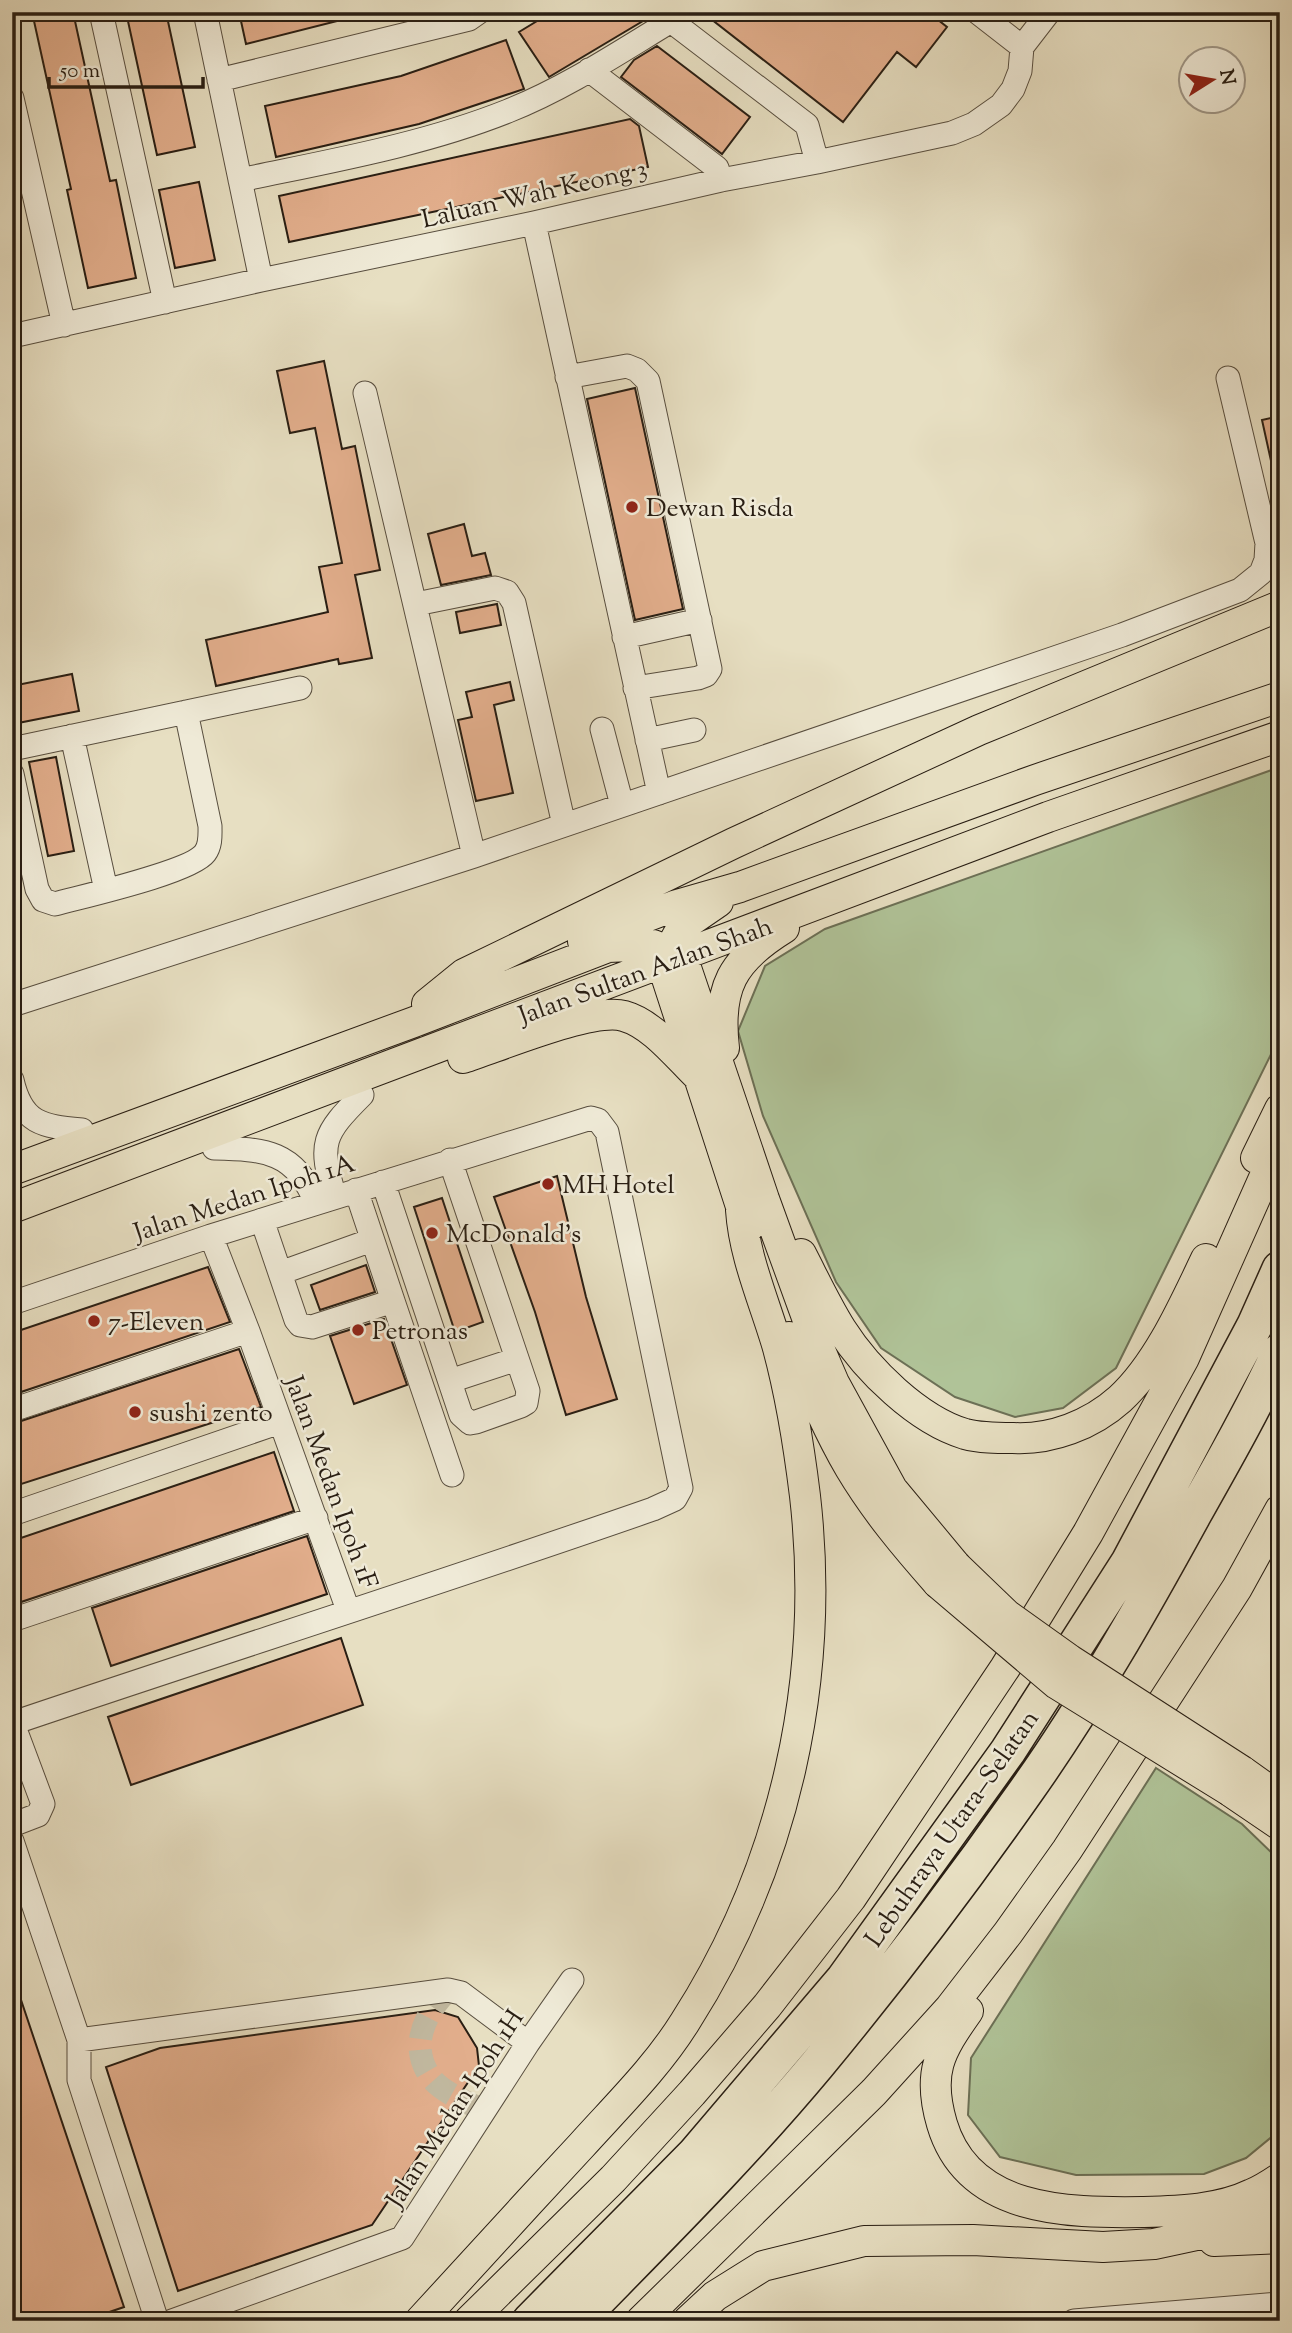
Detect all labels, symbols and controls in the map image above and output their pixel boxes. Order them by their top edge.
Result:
scale bar [49,46,203,90]
north arrow [1176,46,1246,116]
text: 50 m [59,57,100,87]
text: N [1212,67,1241,87]
street label: Laluan Wah Keong 3 [418,151,651,239]
place label: Dewan Risda [646,491,794,528]
marker: Dewan Risda [624,499,640,515]
street label: Jalan Sultan Azlan Shah [512,909,778,1036]
street label: Jalan Medan Ipoh 1A [127,1146,360,1253]
place label: MH Hotel [562,1168,675,1205]
marker: MH Hotel [540,1176,556,1192]
place label: McDonald's [446,1217,581,1254]
marker: McDonald's [424,1225,440,1241]
place label: 7-Eleven [108,1305,204,1342]
marker: 7-Eleven [86,1313,102,1329]
place label: Petronas [372,1314,468,1351]
marker: Petronas [350,1322,366,1338]
street label: Jalan Medan Ipoh 1F [273,1369,385,1594]
place label: sushi zento [149,1396,273,1433]
marker: sushi zento [127,1404,143,1420]
street label: Lebuhraya Utara–Selatan [857,1703,1049,1956]
street label: Jalan Medan Ipoh 1H [377,2002,535,2218]

